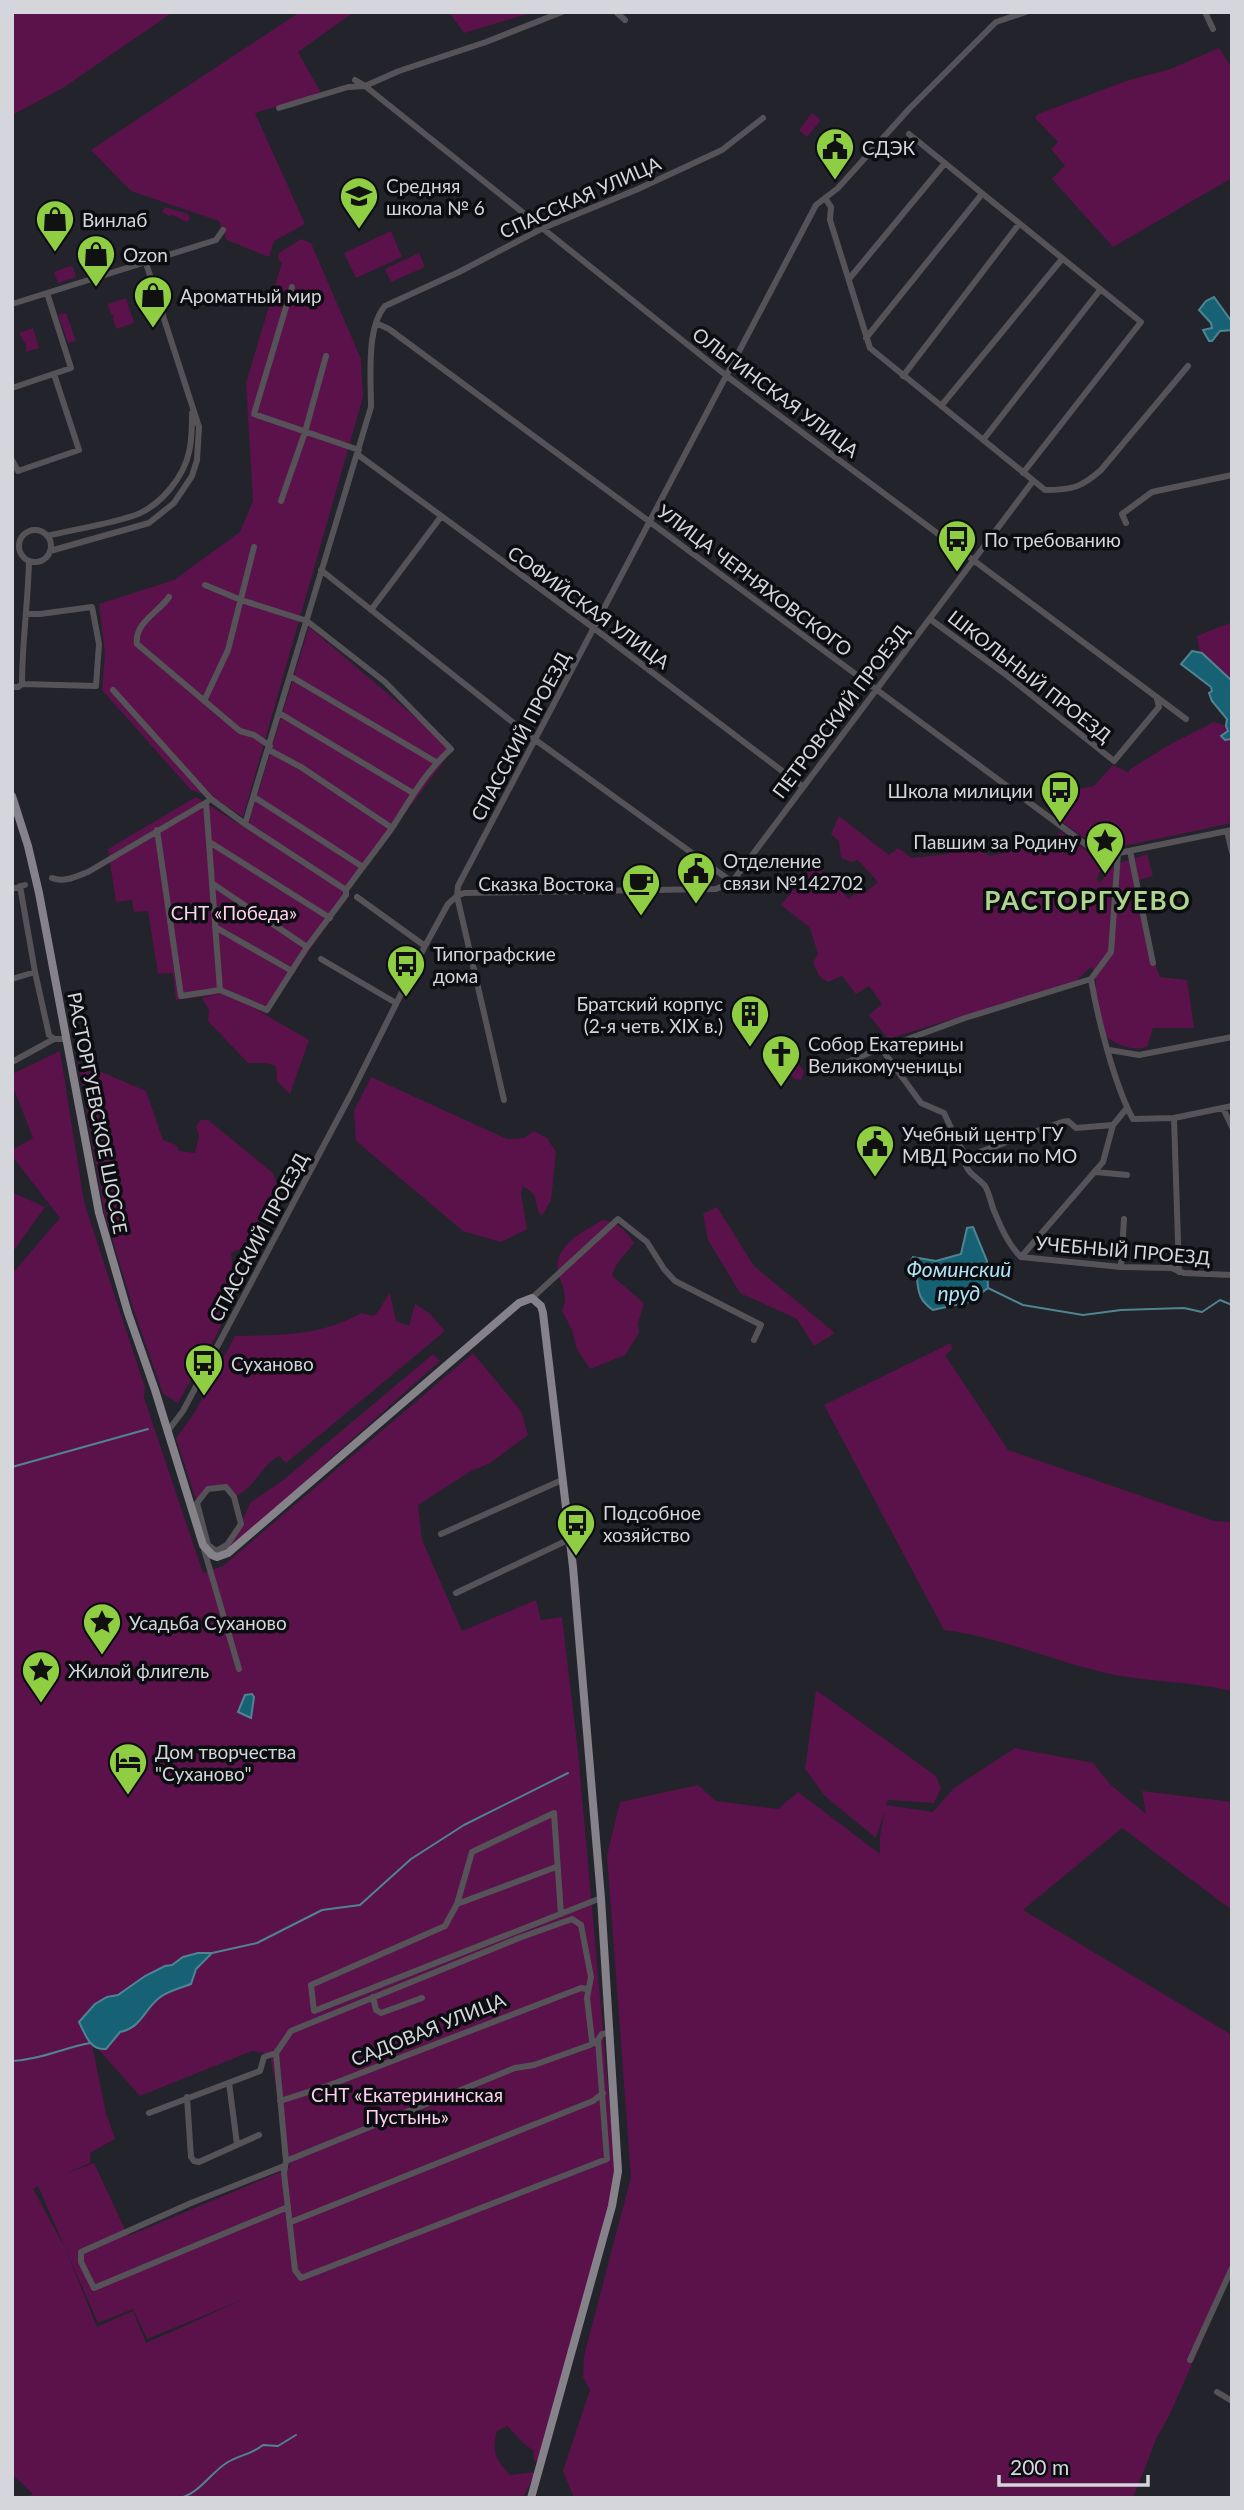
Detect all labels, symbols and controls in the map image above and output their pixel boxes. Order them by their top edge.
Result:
public building icon: СДЭК [814,126,856,181]
place label: СДЭК [862,136,915,159]
street label: СПАССКАЯ УЛИЦА [496,151,664,243]
place label: Средняя школа № 6 [386,174,485,219]
school or university icon: Средняя школа № 6 [338,175,380,230]
shop icon: Винлаб [34,198,76,253]
place label: Винлаб [82,208,147,231]
shop icon: Ozon [75,233,117,288]
place label: Ozon [123,243,168,266]
shop icon: Ароматный мир [132,274,174,329]
place label: Ароматный мир [180,284,322,307]
street label: ОЛЬГИНСКАЯ УЛИЦА [688,322,864,462]
street label: УЛИЦА ЧЕРНЯХОВСКОГО [653,499,857,661]
bus stop icon: По требованию [936,518,978,573]
place label: По требованию [984,528,1121,551]
street label: СОФИЙСКАЯ УЛИЦА [504,541,674,673]
street label: ШКОЛЬНЫЙ ПРОЕЗД [944,605,1116,747]
street label: ПЕТРОВСКИЙ ПРОЕЗД [767,619,913,802]
street label: СПАССКИЙ ПРОЕЗД [466,647,574,824]
bus stop icon: Школа милиции [1039,769,1081,824]
place label: Школа милиции [888,779,1033,802]
place icon: Павшим за Родину [1084,820,1126,875]
place label: Павшим за Родину [913,830,1078,853]
place label: Отделение связи №142702 [723,849,863,894]
public building icon: Отделение связи №142702 [675,850,717,905]
cafe icon: Сказка Востока [620,862,662,917]
place label: Сказка Востока [478,872,614,895]
district label: РАСТОРГУЕВО [984,884,1192,916]
park label: СНТ «Победа» [171,901,297,924]
place label: Типографские дома [433,942,556,987]
bus stop icon: Типографские дома [385,943,427,998]
street label: РАСТОРГУЕВСКОЕ ШОССЕ [63,990,133,1236]
place label: Братский корпус (2-я четв. XIX в.) [577,992,723,1037]
building icon: Братский корпус (2-я четв. XIX в.) [729,993,771,1048]
place label: Собор Екатерины Великомученицы [808,1032,964,1077]
church icon: Собор Екатерины Великомученицы [760,1033,802,1088]
place label: Учебный центр ГУ МВД России по МО [902,1122,1077,1167]
public building icon: Учебный центр ГУ МВД России по МО [854,1123,896,1178]
street label: СПАССКИЙ ПРОЕЗД [204,1148,312,1325]
street label: УЧЕБНЫЙ ПРОЕЗД [1035,1231,1211,1269]
water label: Фоминский пруд [907,1256,1011,1305]
bus stop icon: Суханово [183,1342,225,1397]
place label: Суханово [231,1352,314,1375]
place label: Подсобное хозяйство [603,1501,701,1546]
bus stop icon: Подсобное хозяйство [555,1502,597,1557]
place icon: Усадьба Суханово [81,1601,123,1656]
place label: Усадьба Суханово [129,1611,287,1634]
place icon: Жилой флигель [20,1649,62,1704]
place label: Жилой флигель [68,1659,209,1682]
place label: Дом творчества "Суханово" [155,1740,296,1785]
hotel icon: Дом творчества "Суханово" [107,1741,149,1796]
street label: САДОВАЯ УЛИЦА [347,1987,509,2071]
park label: СНТ «Екатерининская Пустынь» [311,2083,503,2128]
scale bar [999,2444,1148,2488]
text: 200 m [1010,2454,1069,2479]

